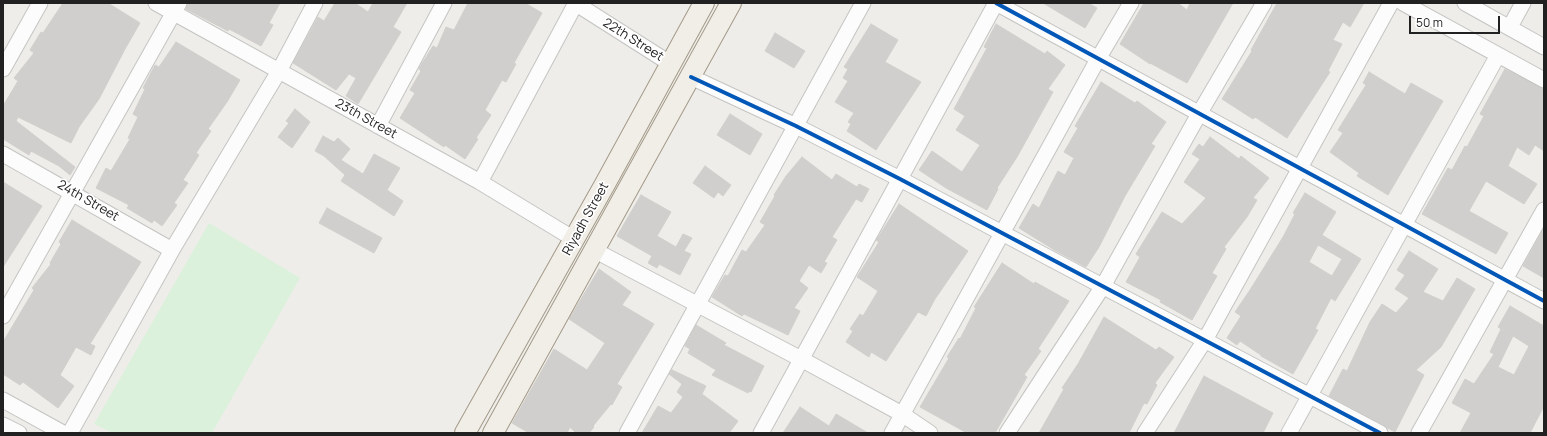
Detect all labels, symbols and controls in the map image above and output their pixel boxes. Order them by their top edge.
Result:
scale bar [1411,8,1502,34]
text: 50 m [1416,14,1443,31]
street label: 22th Street [600,15,666,65]
street label: 23th Street [332,96,400,142]
street label: 24th Street [54,177,122,225]
street label: Riyadh Street [559,180,613,258]

